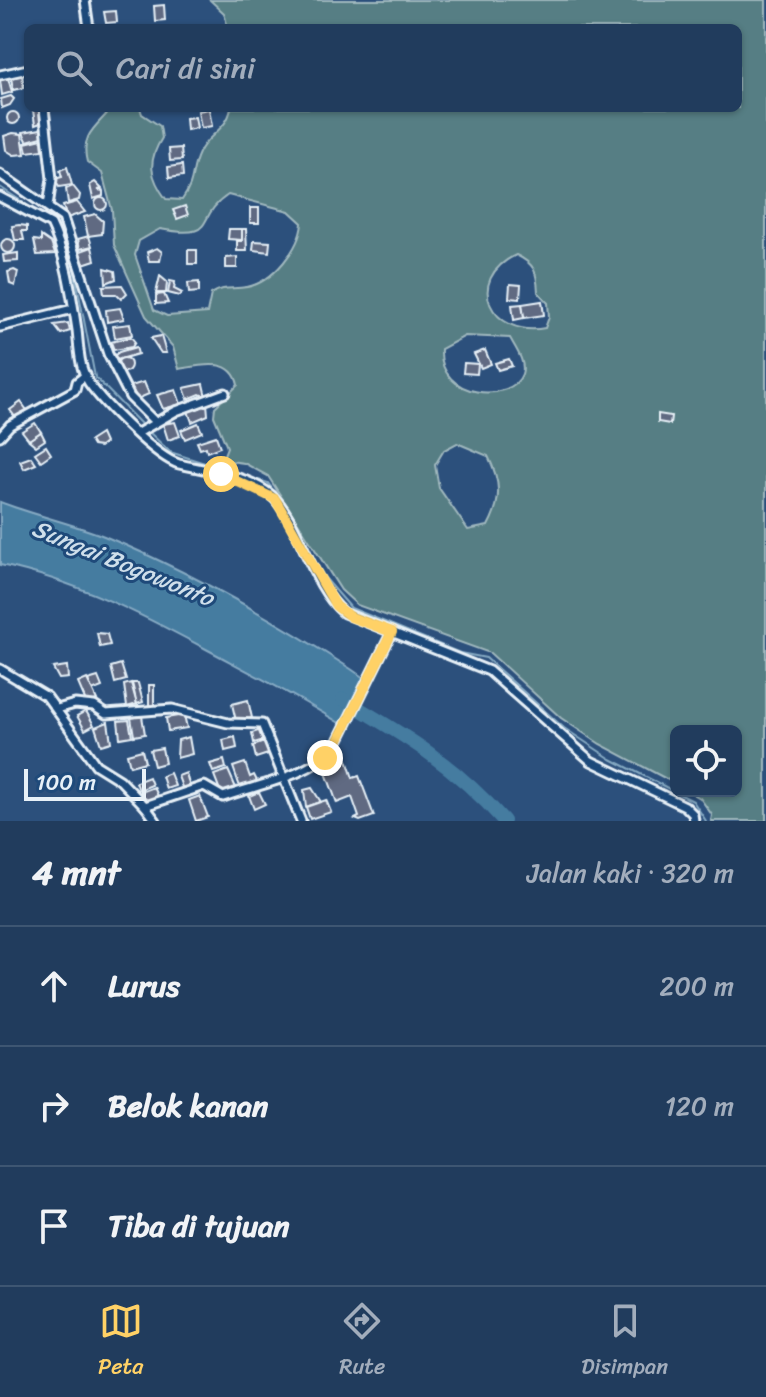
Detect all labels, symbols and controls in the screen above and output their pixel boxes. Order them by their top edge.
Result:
search box [24,24,742,112]
text: Cari di sini [116,41,255,95]
icon: search [52,46,96,90]
route start [203,456,239,492]
water label: Sungai Bogowonto [26,507,222,619]
map controls [670,725,742,797]
button: locate [670,725,742,797]
route end [307,740,343,776]
text: 100 m [36,763,96,802]
scale bar [24,765,146,801]
text: 4 mnt [32,843,120,903]
text: Jalan kaki · 320 m [527,850,734,896]
text: Lurus [108,959,180,1013]
text: 200 m [659,963,734,1009]
icon: ahead [32,964,76,1008]
text: Belok kanan [108,1079,268,1133]
text: 120 m [665,1083,734,1129]
icon: right [32,1084,76,1128]
text: Tiba di tujuan [108,1199,289,1253]
icon: arrive [32,1204,76,1248]
tab: Peta [98,1299,143,1386]
tab: Rute [339,1299,385,1386]
tab: Disimpan [581,1299,668,1386]

